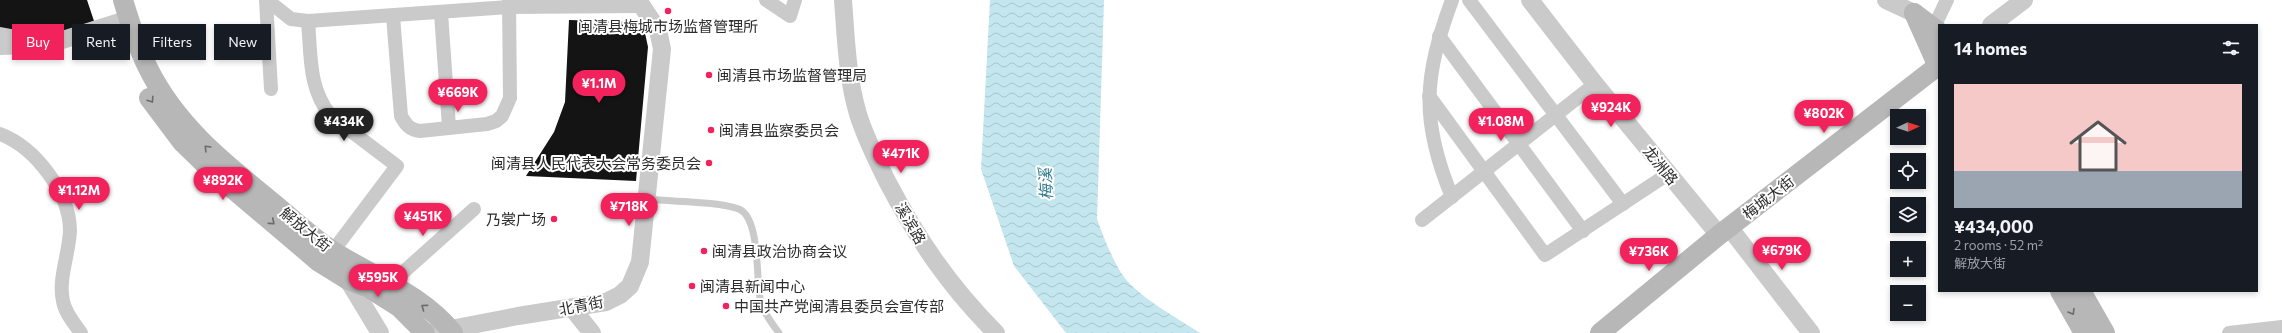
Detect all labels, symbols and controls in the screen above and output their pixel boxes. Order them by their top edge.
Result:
marker: 闽清县梅城市场监督管理所 [663,6,673,16]
place label: 闽清县梅城市场监督管理所 [578,17,758,35]
chip: Buy [12,24,64,60]
chip: Rent [72,24,130,60]
chip: Filters [138,24,206,60]
chip: New [214,24,271,60]
icon: filters [2220,37,2242,59]
text: 14 homes [1954,38,2027,59]
place label: 闽清县市场监督管理局 [717,66,867,84]
pin: ¥1.1M [571,70,627,104]
marker: 闽清县市场监督管理局 [704,70,714,80]
text: ¥1.1M [581,75,617,91]
pin: ¥669K [430,79,486,113]
text: ¥669K [437,84,479,100]
pin: ¥924K [1583,94,1639,128]
one-way arrow [146,96,153,103]
text: ¥924K [1591,99,1631,115]
pin: ¥802K [1796,100,1852,134]
text: ¥802K [1803,105,1845,121]
pin: ¥434K [316,108,372,142]
pin: ¥1.08M [1468,108,1534,142]
north arrow [1890,109,1926,145]
map controls [1890,109,1926,321]
icon: home [2062,110,2134,182]
text: ¥434K [323,113,365,129]
text: ¥1.08M [1478,113,1524,129]
place label: 闽清县监察委员会 [719,121,839,139]
marker: 闽清县监察委员会 [706,125,716,135]
pin: ¥471K [873,140,929,174]
street label: 龙洲路 [1640,142,1682,188]
one-way arrow [204,145,212,153]
text: ¥471K [882,145,920,161]
button: locate [1890,153,1926,189]
place label: 闽清县人民代表大会常务委员会 [491,154,701,172]
marker: 闽清县人民代表大会常务委员会 [704,158,714,168]
water label: 梅溪 [1035,166,1055,200]
pin: ¥892K [195,167,251,201]
street label: 梅城大街 [1739,171,1797,223]
text: ¥892K [203,172,243,188]
pin: ¥1.12M [46,177,112,211]
text: ¥1.12M [58,182,100,198]
pin: ¥718K [601,193,657,227]
button: layers [1890,197,1926,233]
text: ¥718K [610,198,648,214]
street label: 溪滨路 [892,199,930,247]
street label: 解放大街 [277,203,335,255]
pin: ¥451K [395,203,451,237]
text: ¥451K [404,208,442,224]
place label: 乃裳广场 [486,210,546,228]
marker: 乃裳广场 [549,214,559,224]
text: ¥434,000 [1954,216,2034,237]
one-way arrow [267,217,274,224]
pin: ¥679K [1754,237,1810,271]
text: 2 rooms · 52 m² [1954,237,2043,253]
pin: ¥736K [1621,238,1677,272]
button: + [1890,241,1926,277]
place label: 闽清县政治协商会议 [712,242,847,260]
text: ¥679K [1762,242,1802,258]
text: ¥736K [1629,243,1669,259]
marker: 闽清县政治协商会议 [699,246,709,256]
text: 解放大街 [1954,255,2006,271]
pin: ¥595K [350,264,406,298]
text: ¥595K [358,269,398,285]
place label: 闽清县新闻中心 [700,277,805,295]
marker: 闽清县新闻中心 [687,281,697,291]
button: − [1890,285,1926,321]
street label: 北青街 [557,292,605,318]
place label: 中国共产党闽清县委员会宣传部 [734,297,944,315]
marker: 中国共产党闽清县委员会宣传部 [721,301,731,311]
one-way arrow [422,305,429,312]
one-way arrow [2067,308,2074,315]

